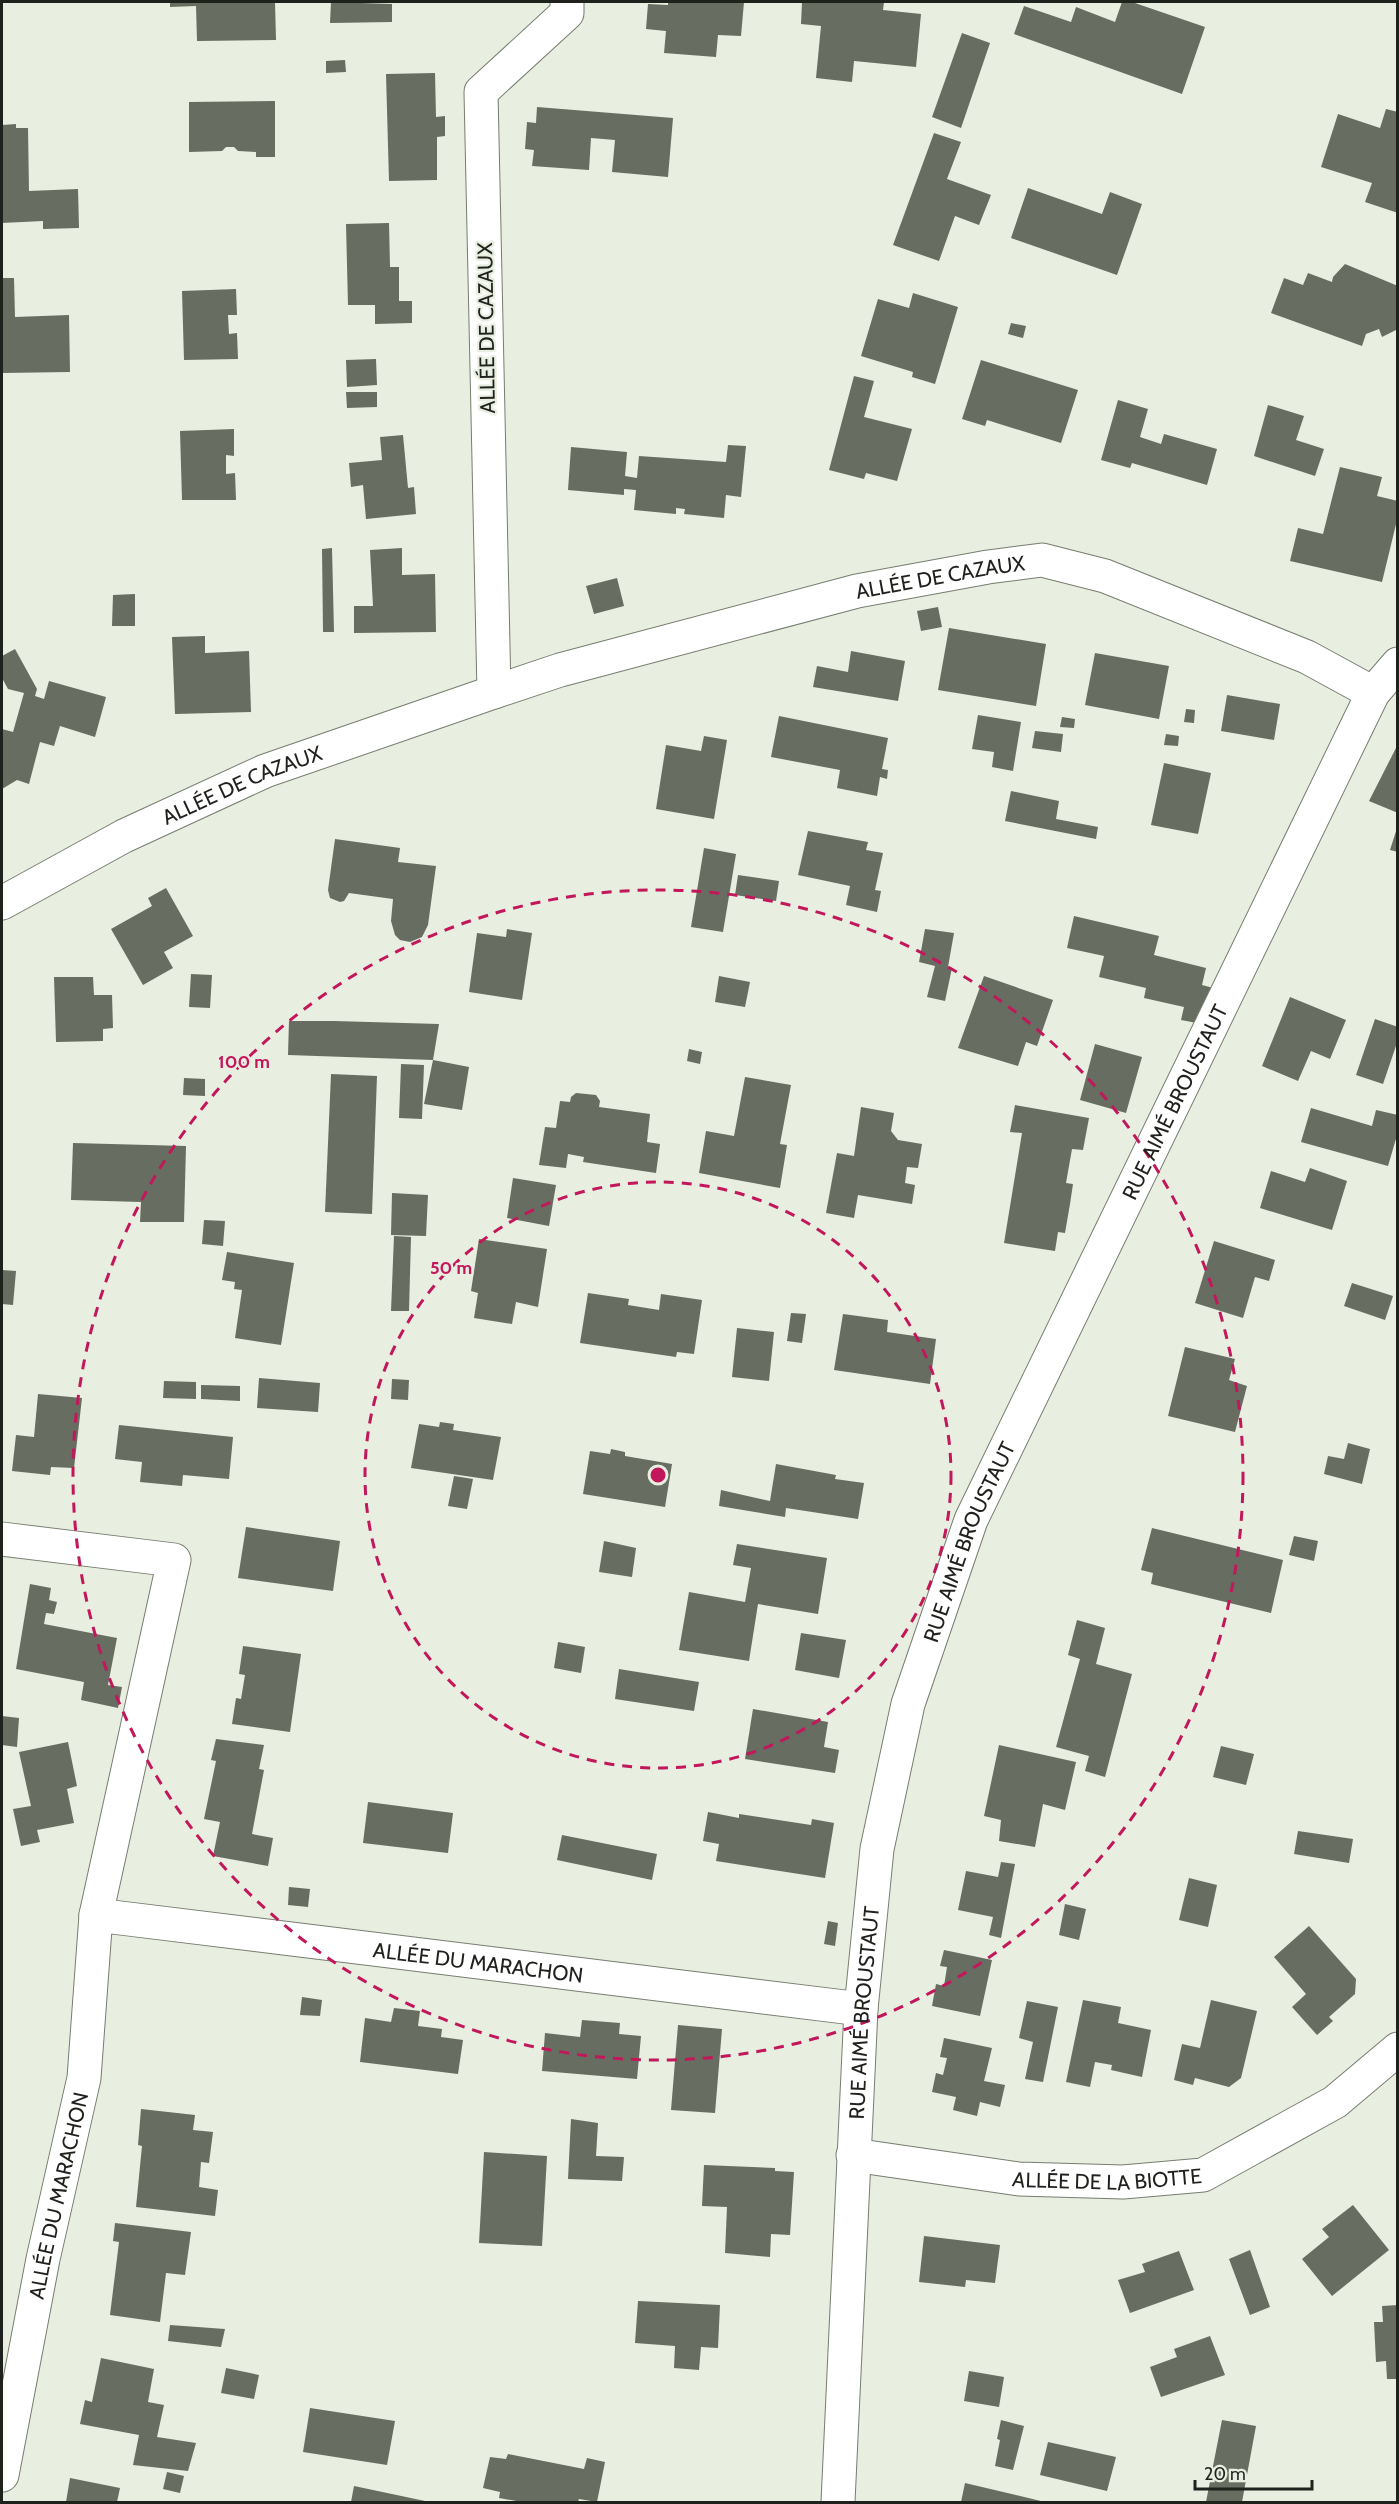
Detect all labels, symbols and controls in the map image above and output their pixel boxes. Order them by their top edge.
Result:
street label: ALLÉE DE CAZAUX [472,242,500,414]
street label: ALLÉE DE CAZAUX [853,550,1027,604]
street label: ALLÉE DE CAZAUX [158,740,326,829]
street label: RUE AIMÉ BROUSTAUT [1116,1000,1232,1203]
text: 100 m [218,1051,270,1073]
text: 50 m [430,1257,472,1279]
street label: RUE AIMÉ BROUSTAUT [918,1437,1020,1645]
centre of rings [648,1465,668,1485]
street label: RUE AIMÉ BROUSTAUT [843,1905,884,2120]
street label: ALLÉE DU MARACHON [372,1937,585,1987]
street label: ALLÉE DU MARACHON [23,2090,93,2301]
street label: ALLÉE DE LA BIOTTE [1011,2163,1203,2195]
scale bar [1195,2453,1312,2491]
text: 20 m [1204,2463,1246,2485]

